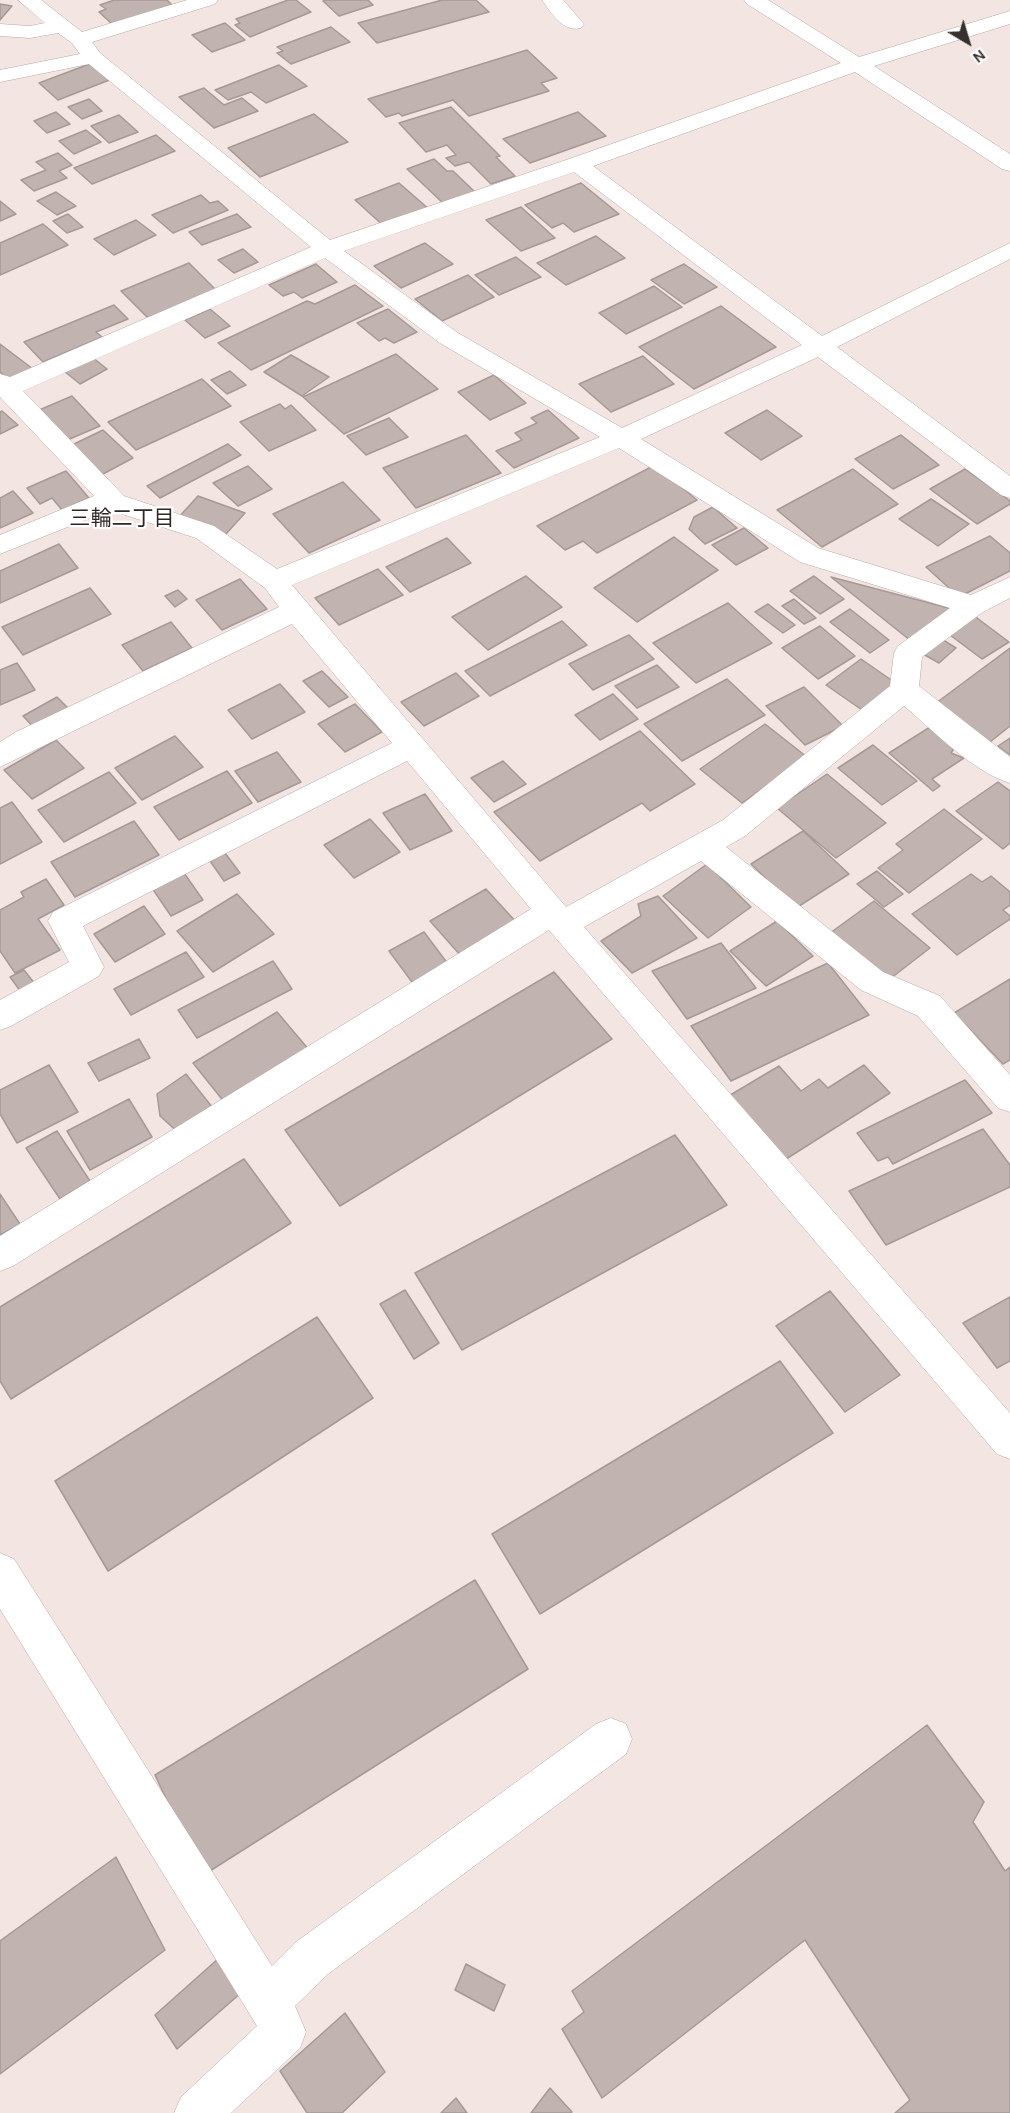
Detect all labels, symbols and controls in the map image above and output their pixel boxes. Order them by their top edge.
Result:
north arrow [938,12,998,72]
text: N [969,46,990,68]
district label: 三輪二丁目 [70,506,174,532]

